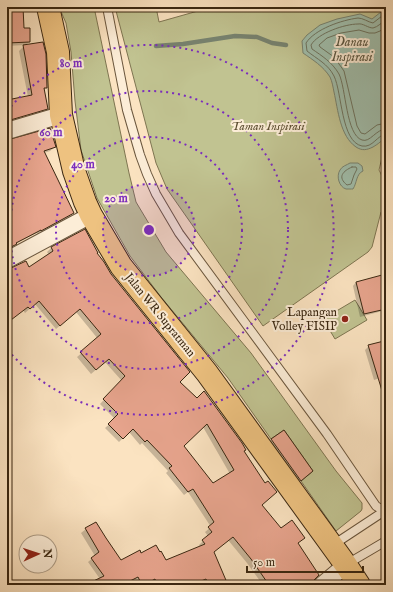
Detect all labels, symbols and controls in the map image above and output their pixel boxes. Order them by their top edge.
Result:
water label: Danau Inspirasi [330,34,374,66]
text: 80 m [60,56,83,71]
park label: Taman Inspirasi [231,119,306,134]
text: 60 m [40,125,63,140]
text: 40 m [71,157,96,172]
text: 20 m [104,191,128,206]
centre of rings [142,223,156,237]
street label: Jalan WR Supratman [119,268,199,361]
place label: Lapangan Volley FISIP [271,305,338,334]
marker: Lapangan Volley FISIP [340,314,350,324]
north arrow [18,534,58,574]
text: N [40,547,54,559]
scale bar [247,548,363,574]
text: 50 m [253,555,275,570]

